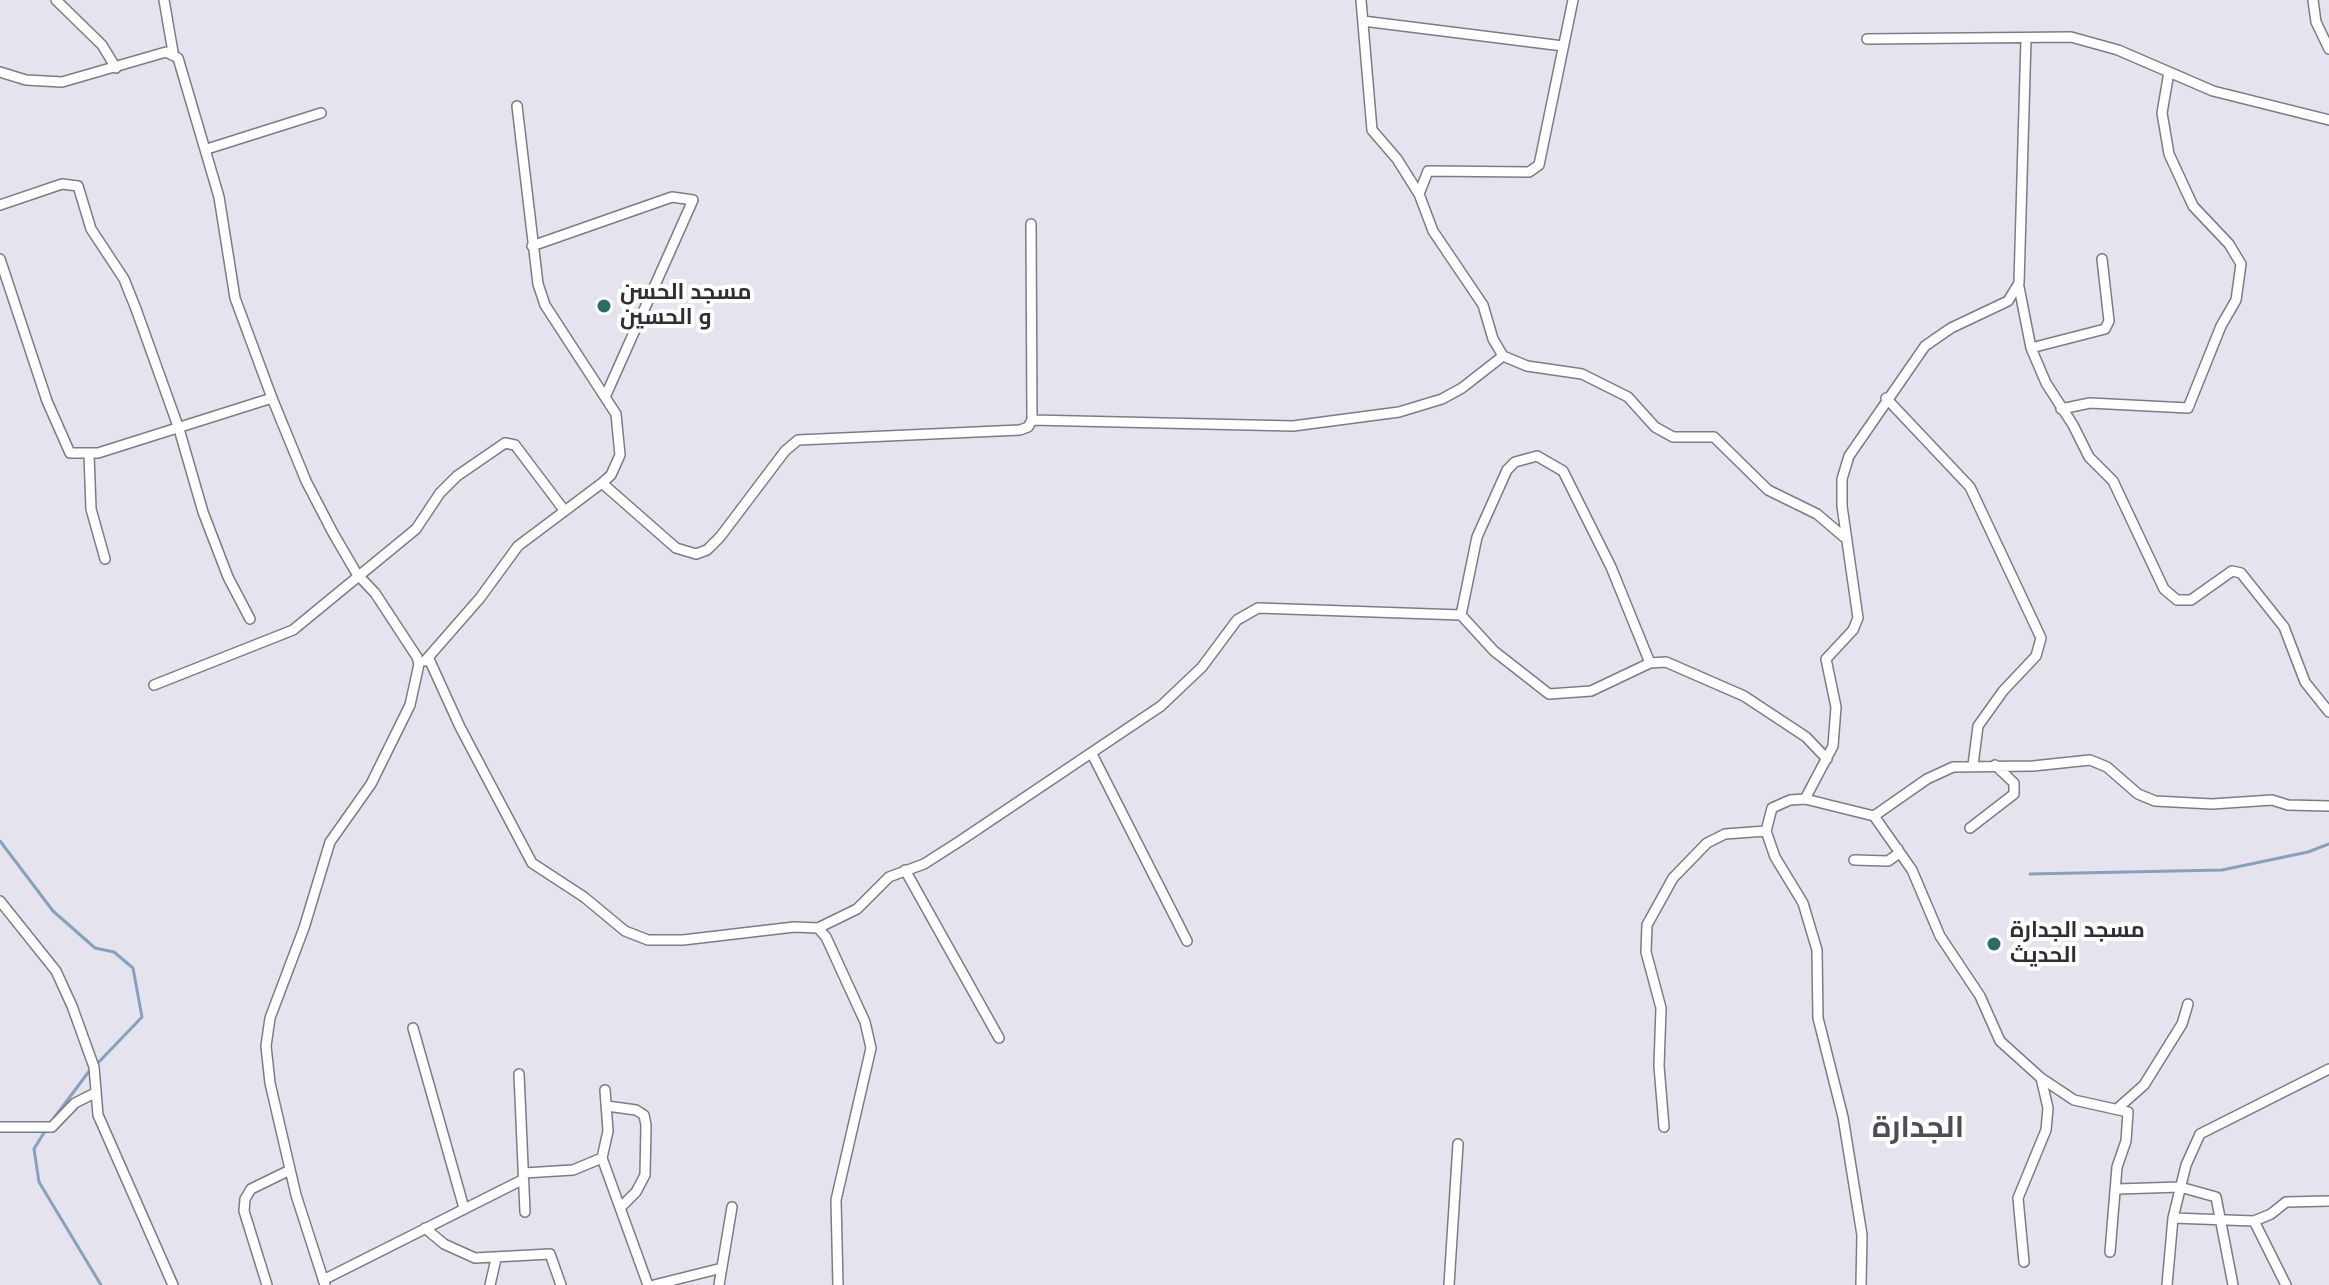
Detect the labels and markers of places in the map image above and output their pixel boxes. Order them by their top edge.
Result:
place label: مسجد الحسن و الحسين [620,280,752,332]
marker: مسجد الحسن و الحسين [595,297,613,315]
place label: مسجد الجدارة الحديث [2010,918,2145,970]
marker: مسجد الجدارة الحديث [1985,935,2003,953]

